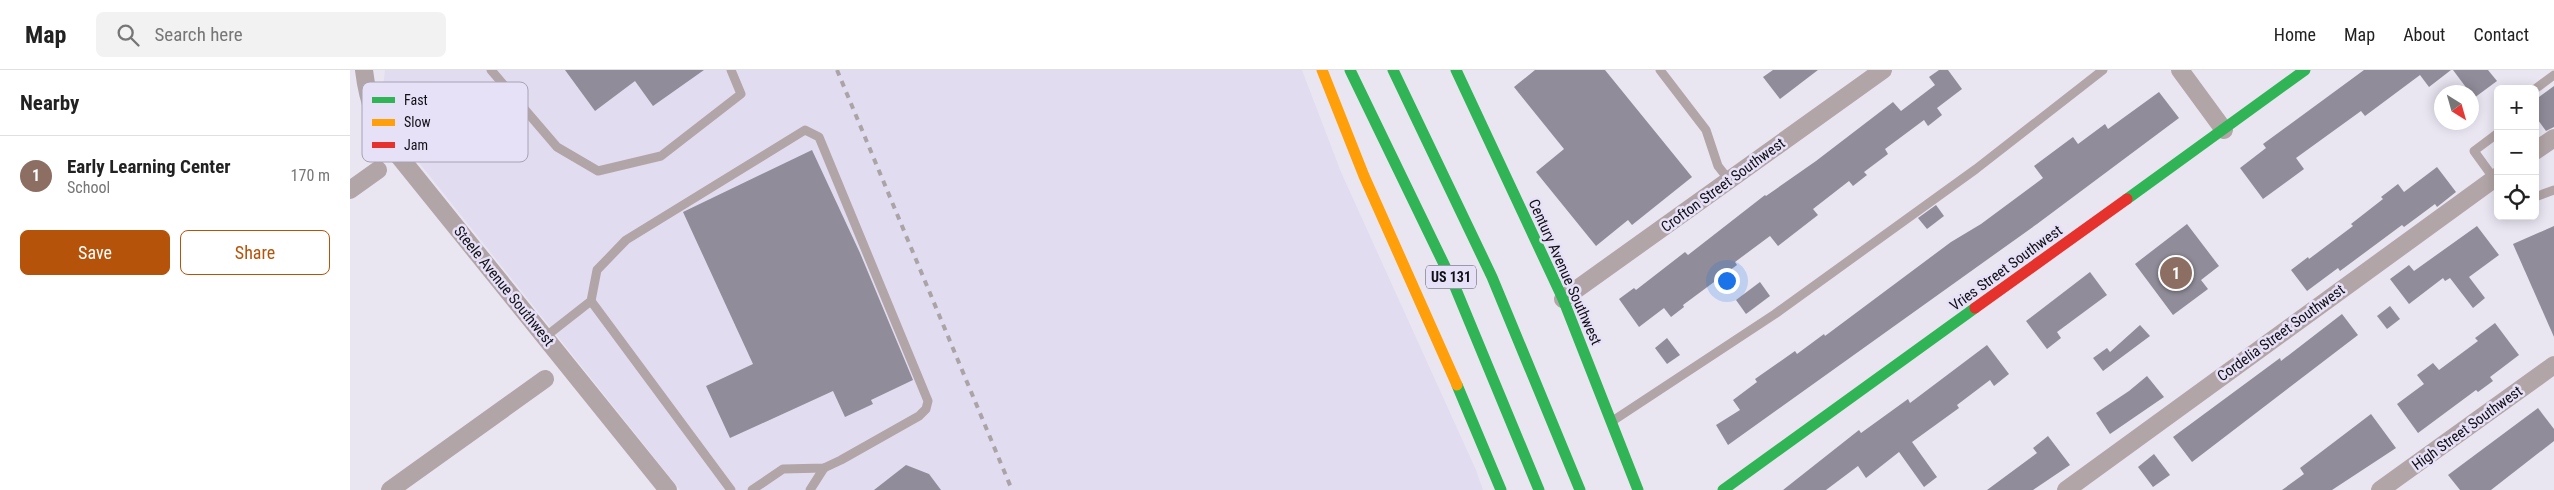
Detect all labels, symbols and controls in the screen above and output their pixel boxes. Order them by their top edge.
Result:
search box [96,12,446,57]
text: Map [25,21,66,49]
icon: search [114,21,142,49]
text: Search here [154,23,243,46]
text: Home [2274,24,2316,45]
text: Map [2344,24,2375,45]
text: About [2403,24,2445,45]
text: Contact [2473,24,2529,45]
legend [362,82,528,162]
north arrow [2434,85,2479,130]
map controls [2494,85,2539,220]
button: + [2494,85,2539,130]
text: Nearby [20,91,79,115]
text: Fast [404,92,428,108]
text: Slow [404,114,431,130]
button: − [2494,130,2539,175]
street label: Crofton Street Southwest [1658,134,1788,236]
text: Jam [404,137,428,153]
text: Early Learning Center [67,155,231,178]
text: 1 [32,166,40,185]
text: 170 m [291,166,330,185]
button: locate [2494,175,2539,220]
text: School [67,178,110,197]
street label: Century Avenue Southwest [1525,196,1605,348]
street label: Vries Street Southwest [1946,221,2066,315]
street label: Steele Avenue Southwest [450,222,558,350]
button: Save [20,230,170,275]
button: Share [180,230,330,275]
pin: 1 [2160,254,2192,292]
road number: US 131 [1426,266,1476,288]
your location [1714,268,1740,294]
street label: Cordelia Street Southwest [2214,281,2348,385]
street label: High Street Southwest [2408,382,2526,474]

